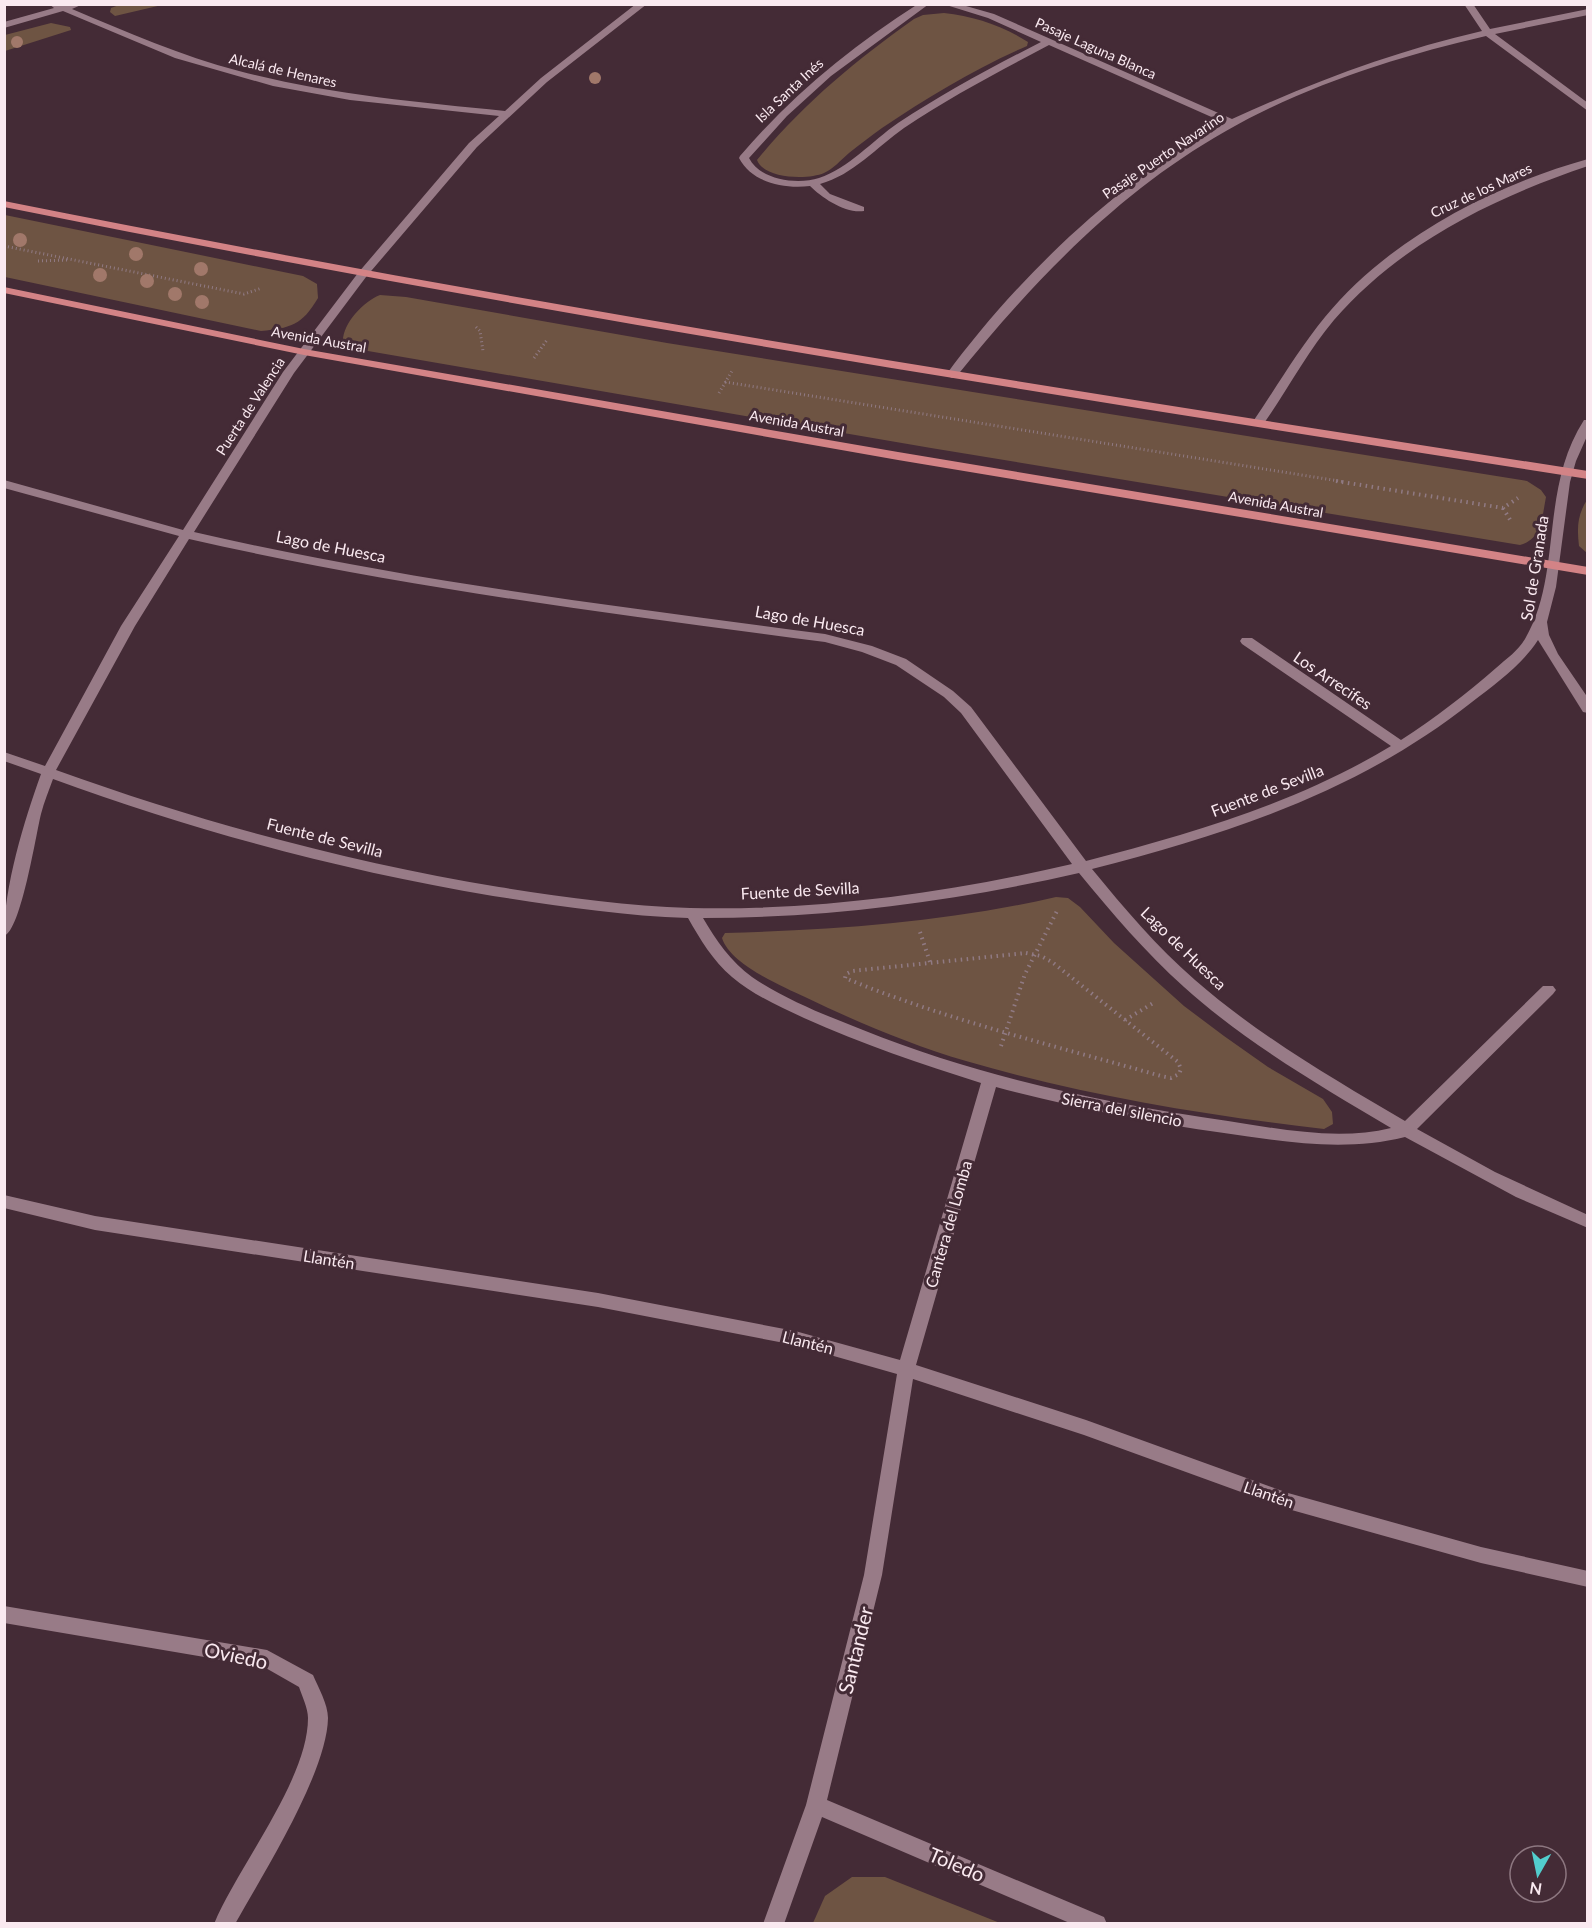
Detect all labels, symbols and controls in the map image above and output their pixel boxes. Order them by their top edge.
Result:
street label: Pasaje Laguna Blanca [1033,14,1159,82]
street label: Alcalá de Henares [228,49,338,91]
street label: Isla Santa Inés [752,54,826,126]
street label: Pasaje Puerto Navarino [1099,108,1227,202]
street label: Cruz de los Mares [1428,159,1534,221]
street label: Avenida Austral [270,322,368,356]
street label: Puerta de Valencia [212,354,288,458]
street label: Avenida Austral [748,406,846,440]
street label: Avenida Austral [1227,487,1325,521]
street label: Sol de Granada [1516,514,1552,622]
street label: Lago de Huesca [275,526,387,566]
street label: Lago de Huesca [754,601,866,639]
street label: Los Arrecifes [1290,647,1376,713]
street label: Fuente de Sevilla [1208,760,1326,820]
street label: Fuente de Sevilla [265,813,385,861]
street label: Fuente de Sevilla [740,877,860,903]
street label: Lago de Huesca [1137,903,1231,993]
street label: Sierra del silencio [1060,1088,1184,1130]
street label: Cantera del Lomba [921,1158,975,1290]
street label: Llantén [302,1246,356,1272]
street label: Llantén [781,1327,835,1357]
street label: Llantén [1241,1477,1297,1511]
street label: Santander [833,1603,878,1696]
street label: Oviedo [202,1637,270,1673]
street label: Toledo [925,1842,989,1886]
north arrow [1508,1844,1568,1904]
text: N [1528,1879,1543,1900]

